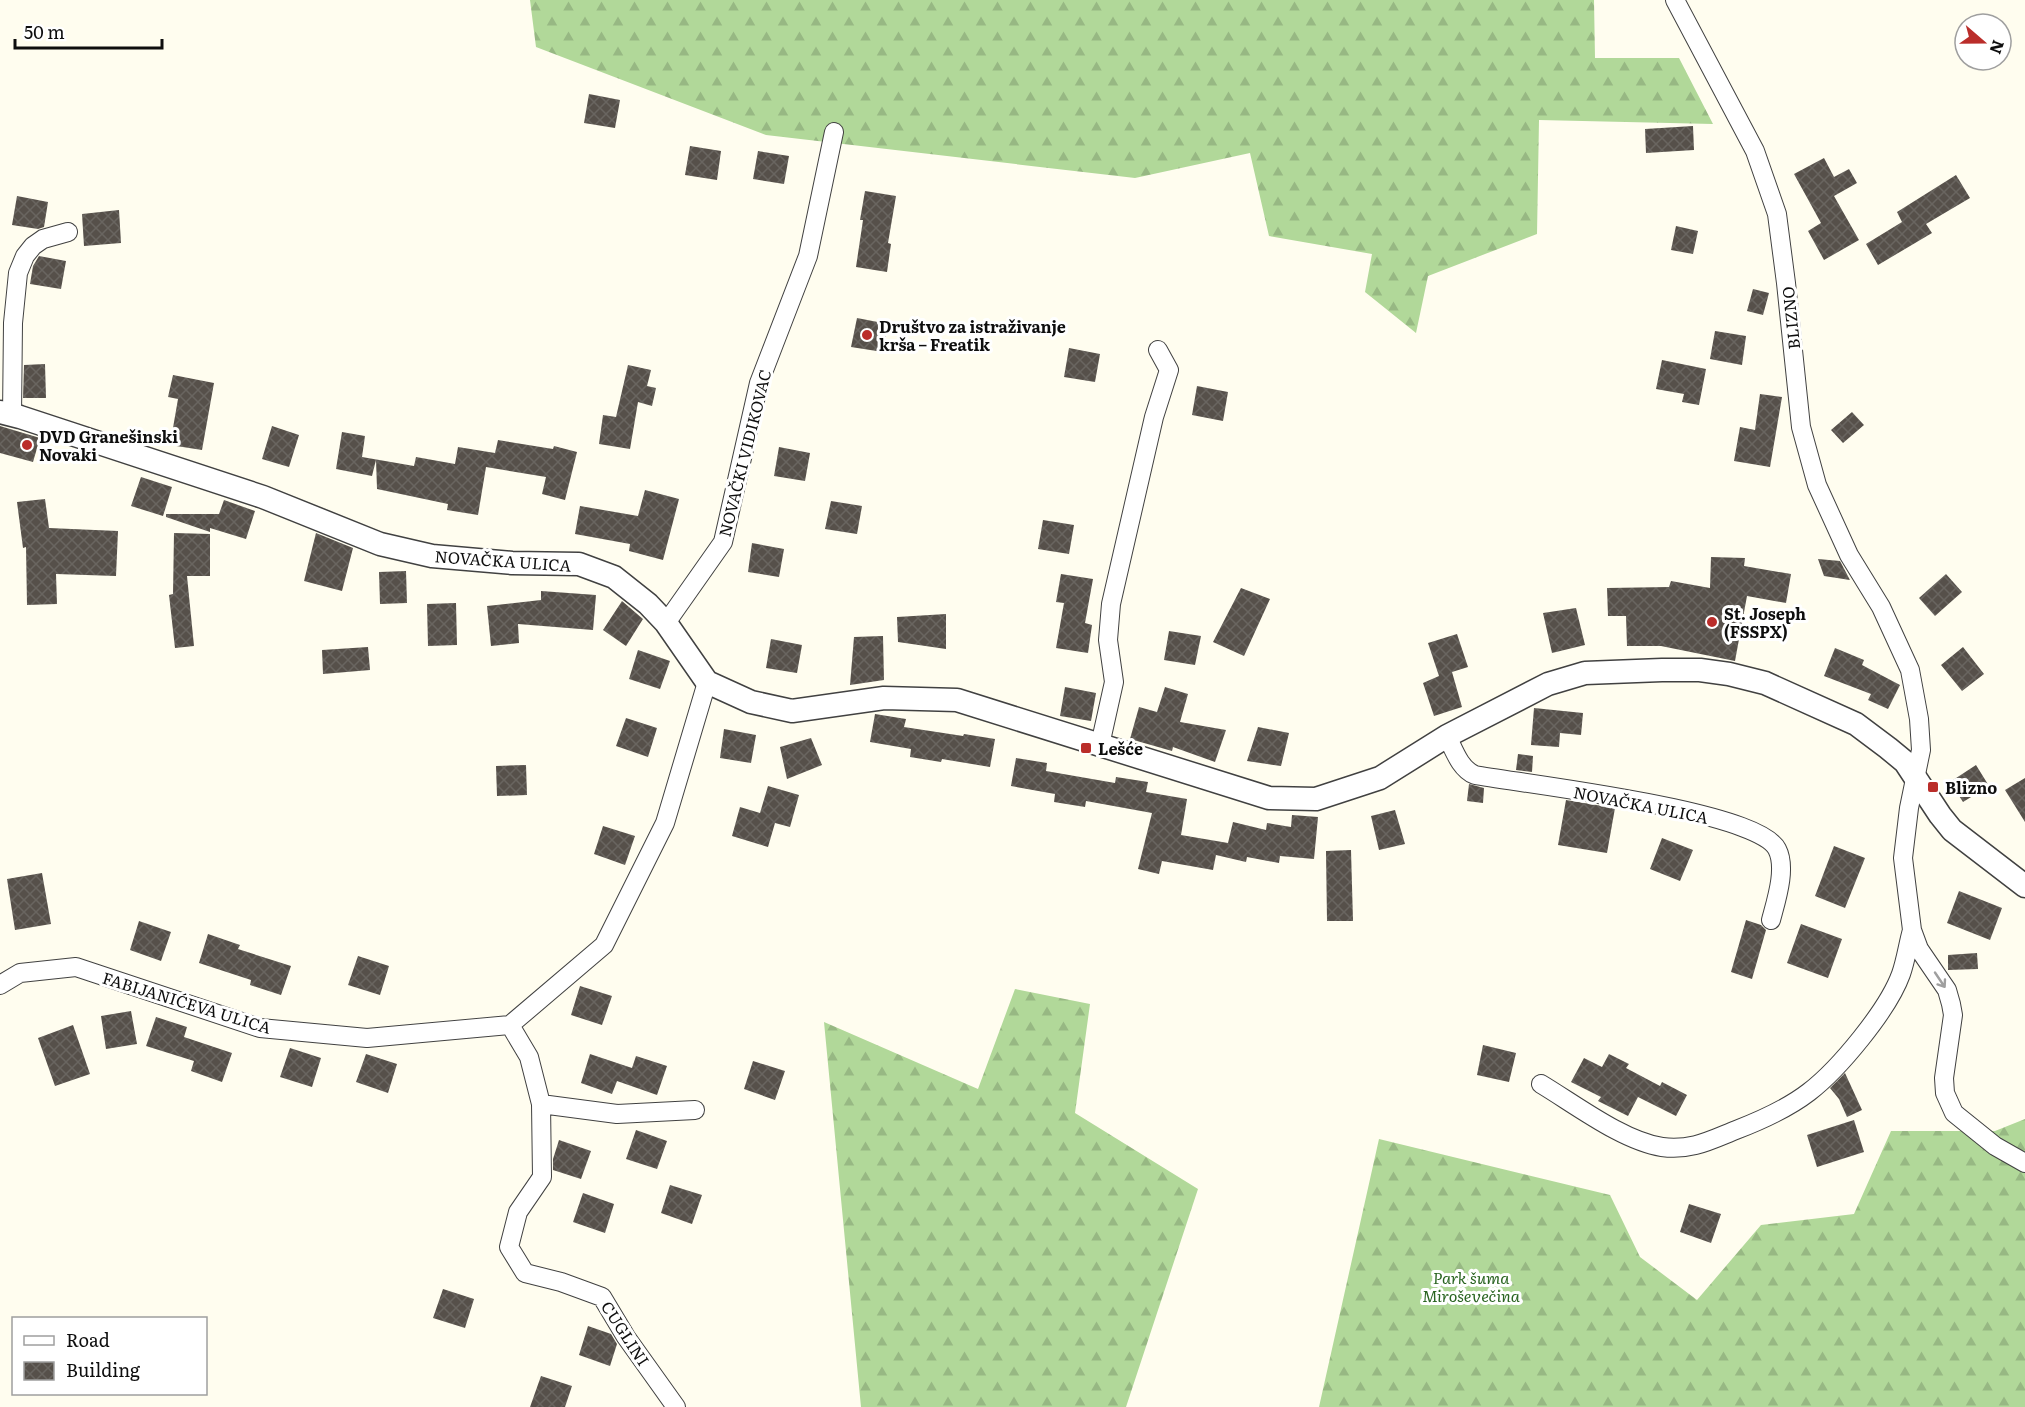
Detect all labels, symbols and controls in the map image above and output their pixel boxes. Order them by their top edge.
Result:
scale bar [15,12,162,50]
north arrow [1953,12,2013,72]
text: 50 m [24,18,65,45]
text: N [1984,37,2012,58]
street label: BLIZNO [1775,285,1805,351]
place label: Društvo za istraživanje krša – Freatik [879,314,1066,356]
marker: Društvo za istraživanje krša – Freatik [860,328,874,342]
street label: NOVAČKI VIDIKOVAC [712,367,776,539]
place label: DVD Granešinski Novaki [39,424,178,466]
marker: DVD Granešinski Novaki [20,438,34,452]
street label: NOVAČKA ULICA [434,543,572,577]
place label: St. Joseph (FSSPX) [1724,601,1806,643]
marker: St. Joseph (FSSPX) [1705,615,1719,629]
place label: Lešće [1098,736,1143,760]
marker: Lešće [1079,741,1093,755]
place label: Blizno [1945,775,1997,799]
street label: NOVAČKA ULICA [1572,779,1711,829]
marker: Blizno [1926,780,1940,794]
street label: FABIJANIĆEVA ULICA [100,965,274,1039]
one-way arrow [1934,972,1947,989]
park label: Park šuma Miroševečina [1422,1265,1521,1307]
street label: CUGLINI [596,1296,656,1370]
legend [12,1317,207,1395]
text: Road [66,1326,110,1353]
text: Building [66,1356,141,1383]

